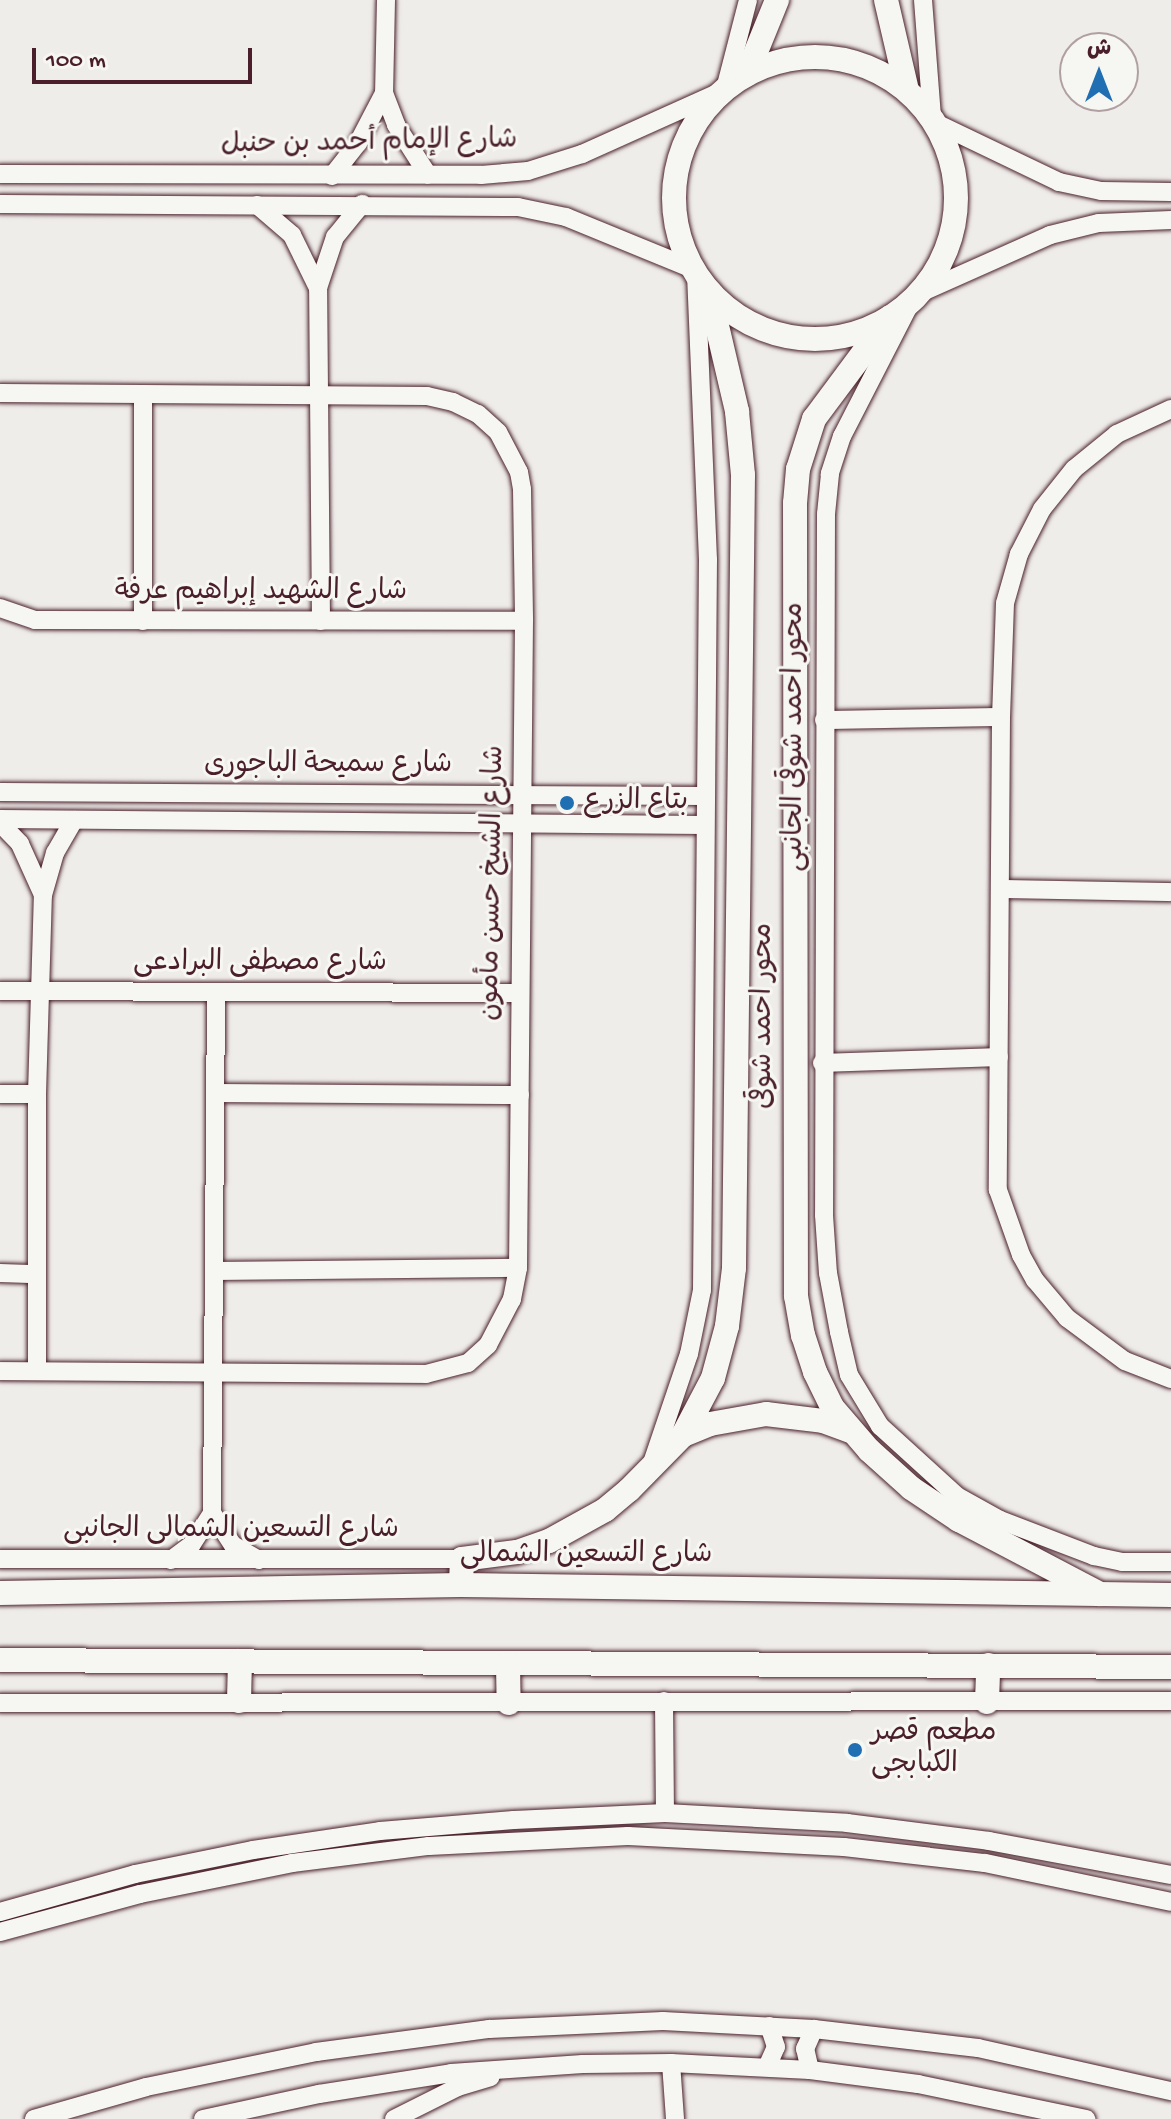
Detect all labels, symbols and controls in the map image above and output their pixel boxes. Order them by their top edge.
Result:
scale bar [36,32,256,82]
north arrow [1059,32,1139,112]
text: ش [1087,37,1111,63]
text: 100 m [46,47,106,76]
street label: شارع الإمام أحمد بن حنبل [220,125,518,163]
street label: شارع الشهيد إبراهيم عرفة [115,576,407,610]
street label: محور احمد شوقى الجانبى [779,602,813,872]
street label: شارع الشيخ حسن مأمون [475,745,513,1021]
street label: شارع سميحة الباجورى [204,749,452,783]
place label: بتاع الزرع [583,786,688,820]
marker: بتاع الزرع [558,794,576,812]
street label: محور احمد شوقى [748,923,782,1109]
street label: شارع مصطفى البرادعى [133,947,387,981]
street label: شارع التسعين الشمالى الجانبى [63,1514,399,1548]
street label: شارع التسعين الشمالى [460,1539,712,1573]
place label: مطعم قصر الكبابجى [871,1717,996,1783]
marker: مطعم قصر الكبابجى [846,1741,864,1759]

